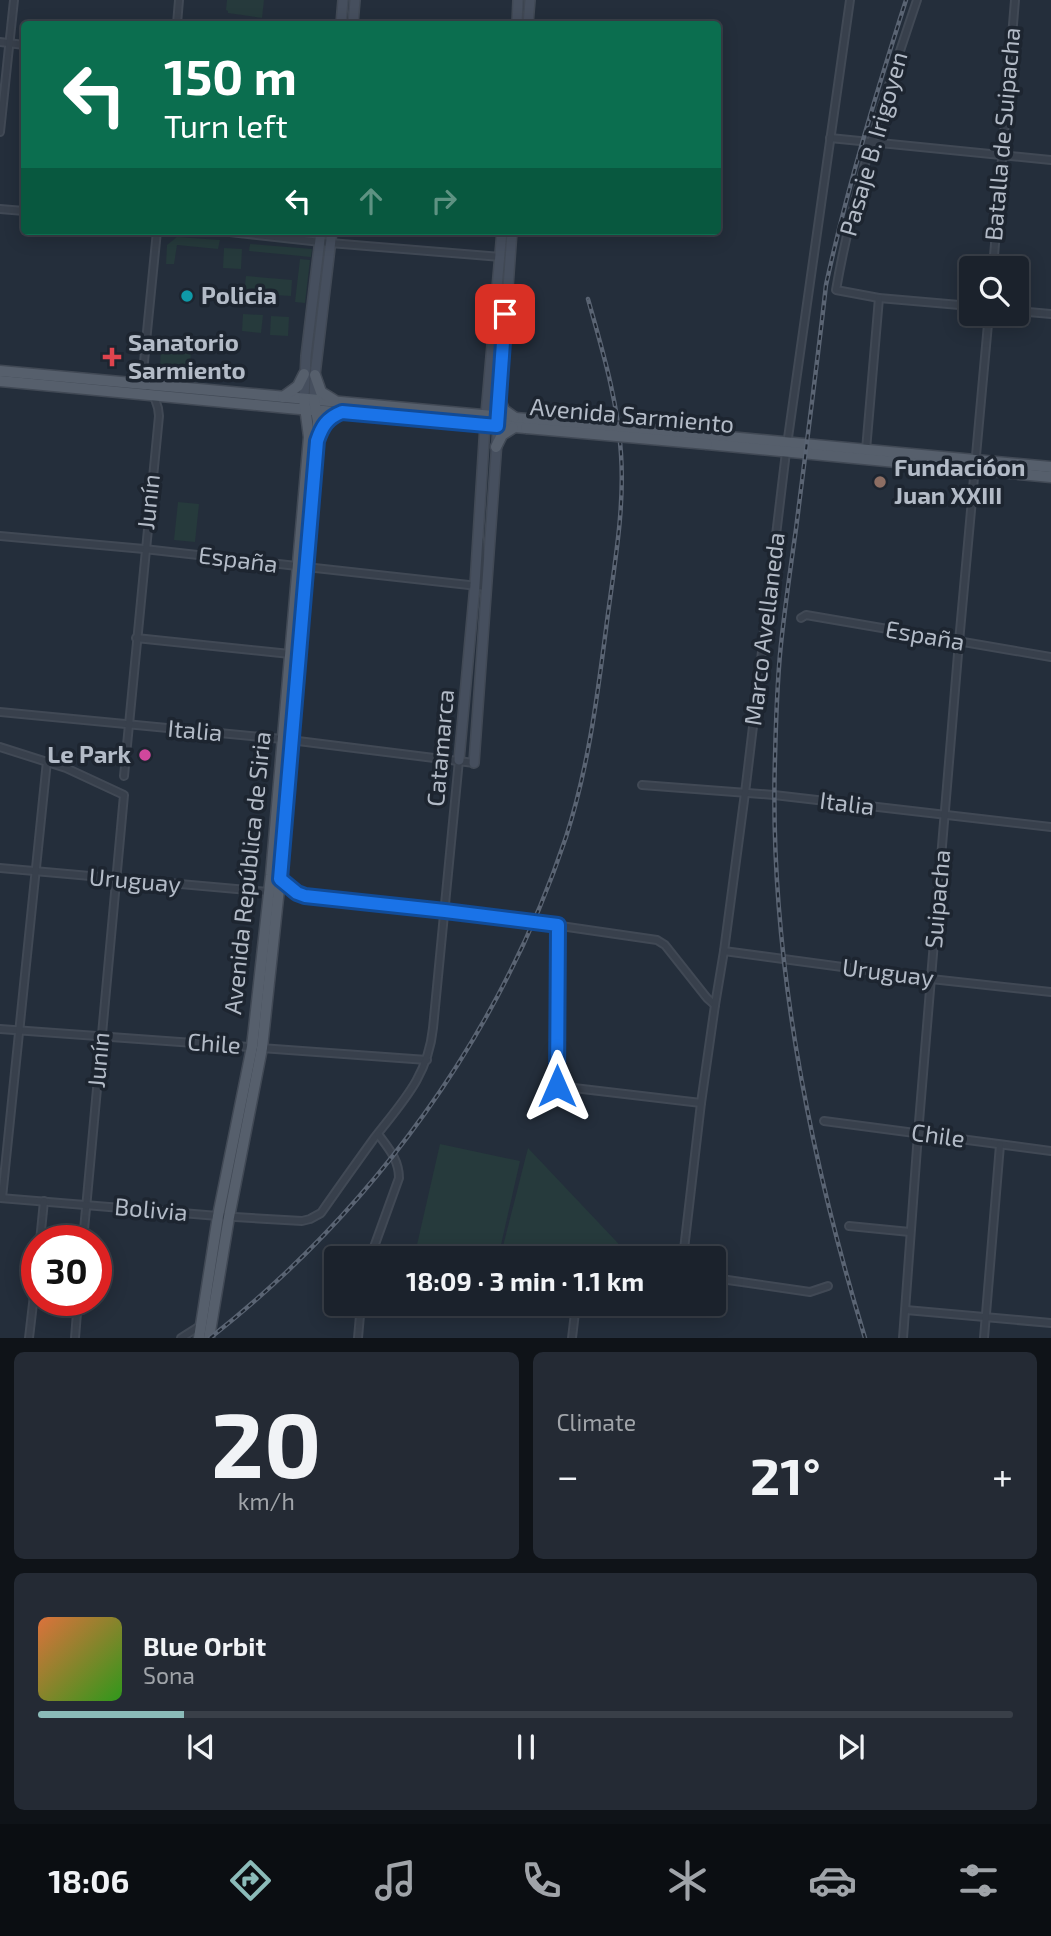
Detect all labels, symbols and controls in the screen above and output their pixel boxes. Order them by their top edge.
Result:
street label: Batalla de Suipacha [978,26,1025,242]
text: 150 m [164,46,297,105]
street label: Pasaje B. Irigoyen [832,48,913,239]
icon: left [49,49,140,140]
text: Turn left [164,106,288,144]
icon: left [279,182,317,220]
icon: ahead [352,182,390,220]
icon: right [425,182,463,220]
map controls [959,256,1029,326]
button: search [959,256,1029,326]
place label: Policia [201,280,277,309]
pin [475,284,535,344]
marker: Policia [179,288,195,304]
icon: arrive [486,295,524,333]
place label: Sanatorio Sarmiento [128,327,246,384]
marker: Sanatorio Sarmiento [102,347,122,367]
street label: Avenida Sarmiento [529,391,735,438]
place label: Fundacióon Juan XXIII [894,452,1025,509]
street label: Junín [130,473,165,531]
marker: Fundacióon Juan XXIII [872,474,888,490]
street label: Marco Avellaneda [737,530,790,727]
street label: España [197,539,280,578]
street label: España [883,613,967,656]
street label: Catamarca [420,688,459,808]
street label: Italia [167,713,224,746]
street label: Avenida República de Siria [217,730,276,1016]
place label: Le Park [47,739,132,768]
marker: Le Park [137,747,153,763]
street label: Italia [818,785,876,820]
street label: Suipacha [918,848,955,949]
street label: Uruguay [88,861,183,898]
street label: Uruguay [841,951,936,992]
street label: Chile [186,1026,242,1059]
street label: Junín [81,1031,114,1089]
position arrow [520,1049,594,1123]
street label: Chile [910,1116,967,1153]
street label: Bolivia [113,1191,189,1226]
speed limit sign: 30 [21,1225,112,1316]
text: 18:09 · 3 min · 1.1 km [406,1265,644,1296]
text: 20 [211,1387,321,1496]
text: Climate [557,1408,636,1436]
text: 21° [750,1443,821,1505]
text: − [557,1452,579,1498]
text: + [992,1452,1013,1498]
text: km/h [238,1487,295,1515]
text: Blue Orbit [143,1630,266,1661]
text: Sona [143,1661,195,1689]
icon: previous [182,1728,220,1766]
icon: pause [507,1728,545,1766]
icon: next [832,1728,870,1766]
icon: directions [226,1856,275,1905]
icon: music [371,1856,420,1905]
icon: phone [517,1856,566,1905]
icon: climate [663,1856,712,1905]
icon: car [808,1856,857,1905]
icon: filters [954,1856,1003,1905]
text: 18:06 [48,1861,129,1899]

